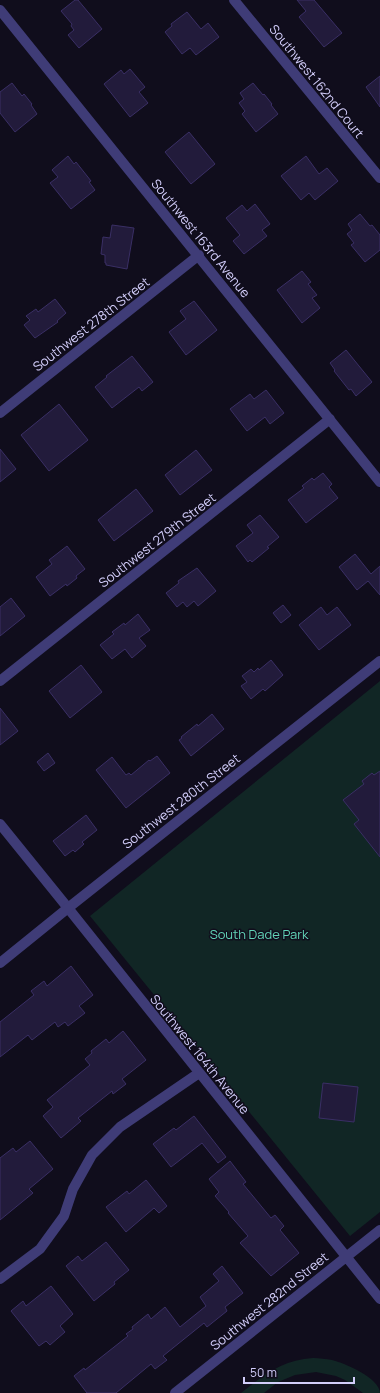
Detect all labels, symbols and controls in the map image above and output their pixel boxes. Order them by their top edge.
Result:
street label: Southwest 162nd Court [266,20,368,142]
street label: Southwest 163rd Avenue [147,175,255,301]
street label: Southwest 278th Street [29,273,153,375]
street label: Southwest 279th Street [95,489,219,591]
street label: Southwest 280th Street [118,749,244,853]
park label: South Dade Park [210,925,309,943]
street label: Southwest 164th Avenue [146,990,254,1118]
street label: Southwest 282nd Street [206,1248,332,1354]
scale bar [244,1359,354,1385]
text: 50 m [250,1364,277,1381]

